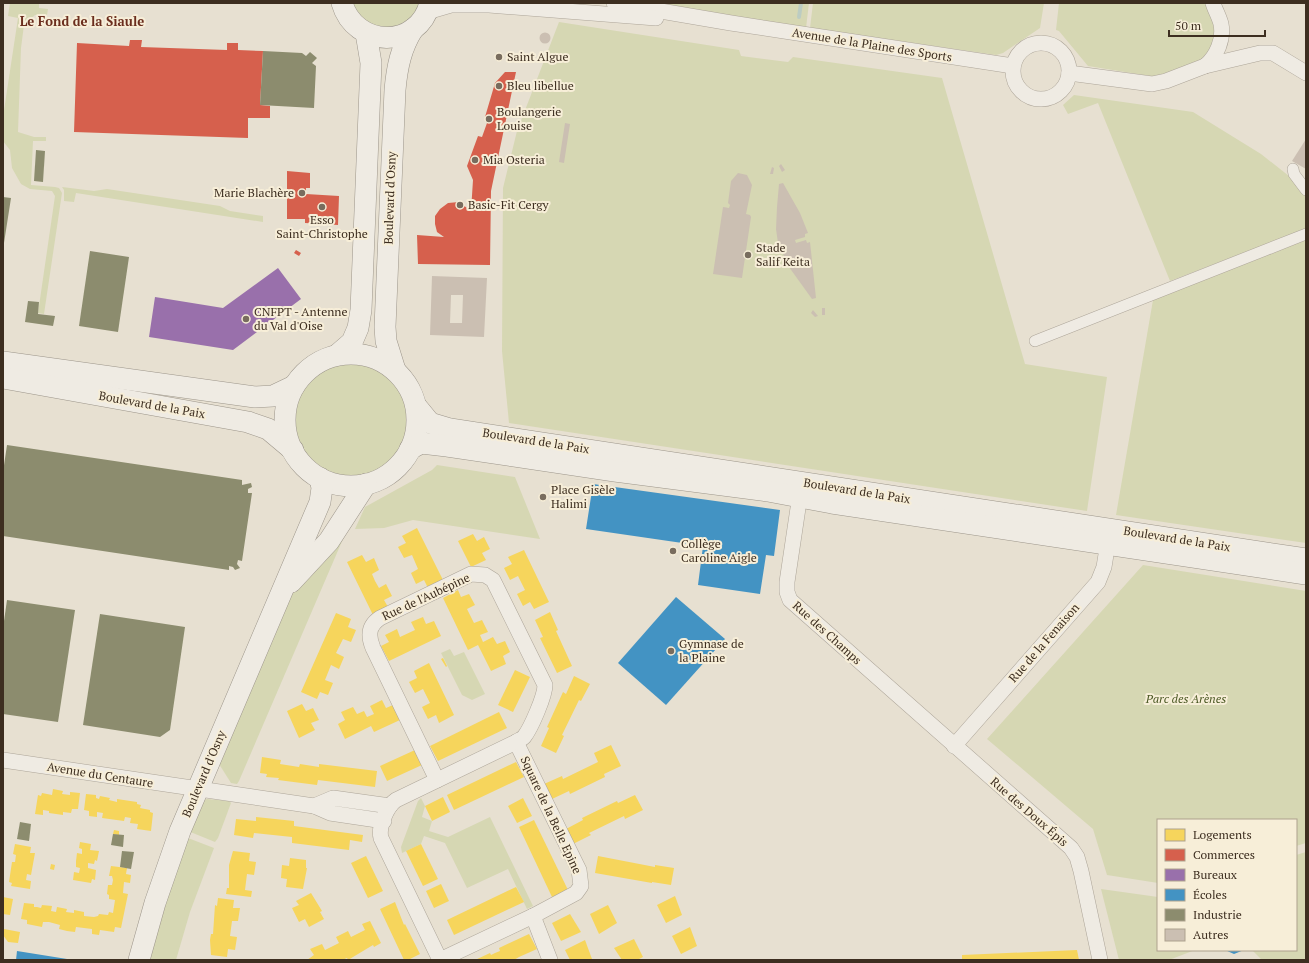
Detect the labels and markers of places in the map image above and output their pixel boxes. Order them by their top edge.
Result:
place label: Saint Algue [507,49,568,64]
marker: Saint Algue [494,52,504,62]
place label: Bleu libellue [507,78,574,93]
marker: Bleu libellue [494,81,504,91]
place label: Boulangerie Louise [497,104,561,133]
marker: Boulangerie Louise [484,114,494,124]
place label: Mia Osteria [483,152,545,167]
marker: Mia Osteria [470,155,480,165]
place label: Marie Blachère [214,185,294,200]
marker: Marie Blachère [297,188,307,198]
place label: Basic-Fit Cergy [468,197,550,212]
marker: Basic-Fit Cergy [455,200,465,210]
marker: Esso Saint-Christophe [317,202,327,212]
place label: Esso Saint-Christophe [276,212,368,241]
place label: Stade Salif Keita [756,240,810,269]
marker: Stade Salif Keita [743,250,753,260]
place label: CNFPT - Antenne du Val d'Oise [254,304,347,333]
marker: CNFPT - Antenne du Val d'Oise [241,314,251,324]
place label: Place Gisèle Halimi [551,482,615,511]
marker: Place Gisèle Halimi [538,492,548,502]
place label: Collège Caroline Aigle [681,536,757,565]
marker: Collège Caroline Aigle [668,546,678,556]
place label: Gymnase de la Plaine [679,636,744,665]
marker: Gymnase de la Plaine [666,646,676,656]

